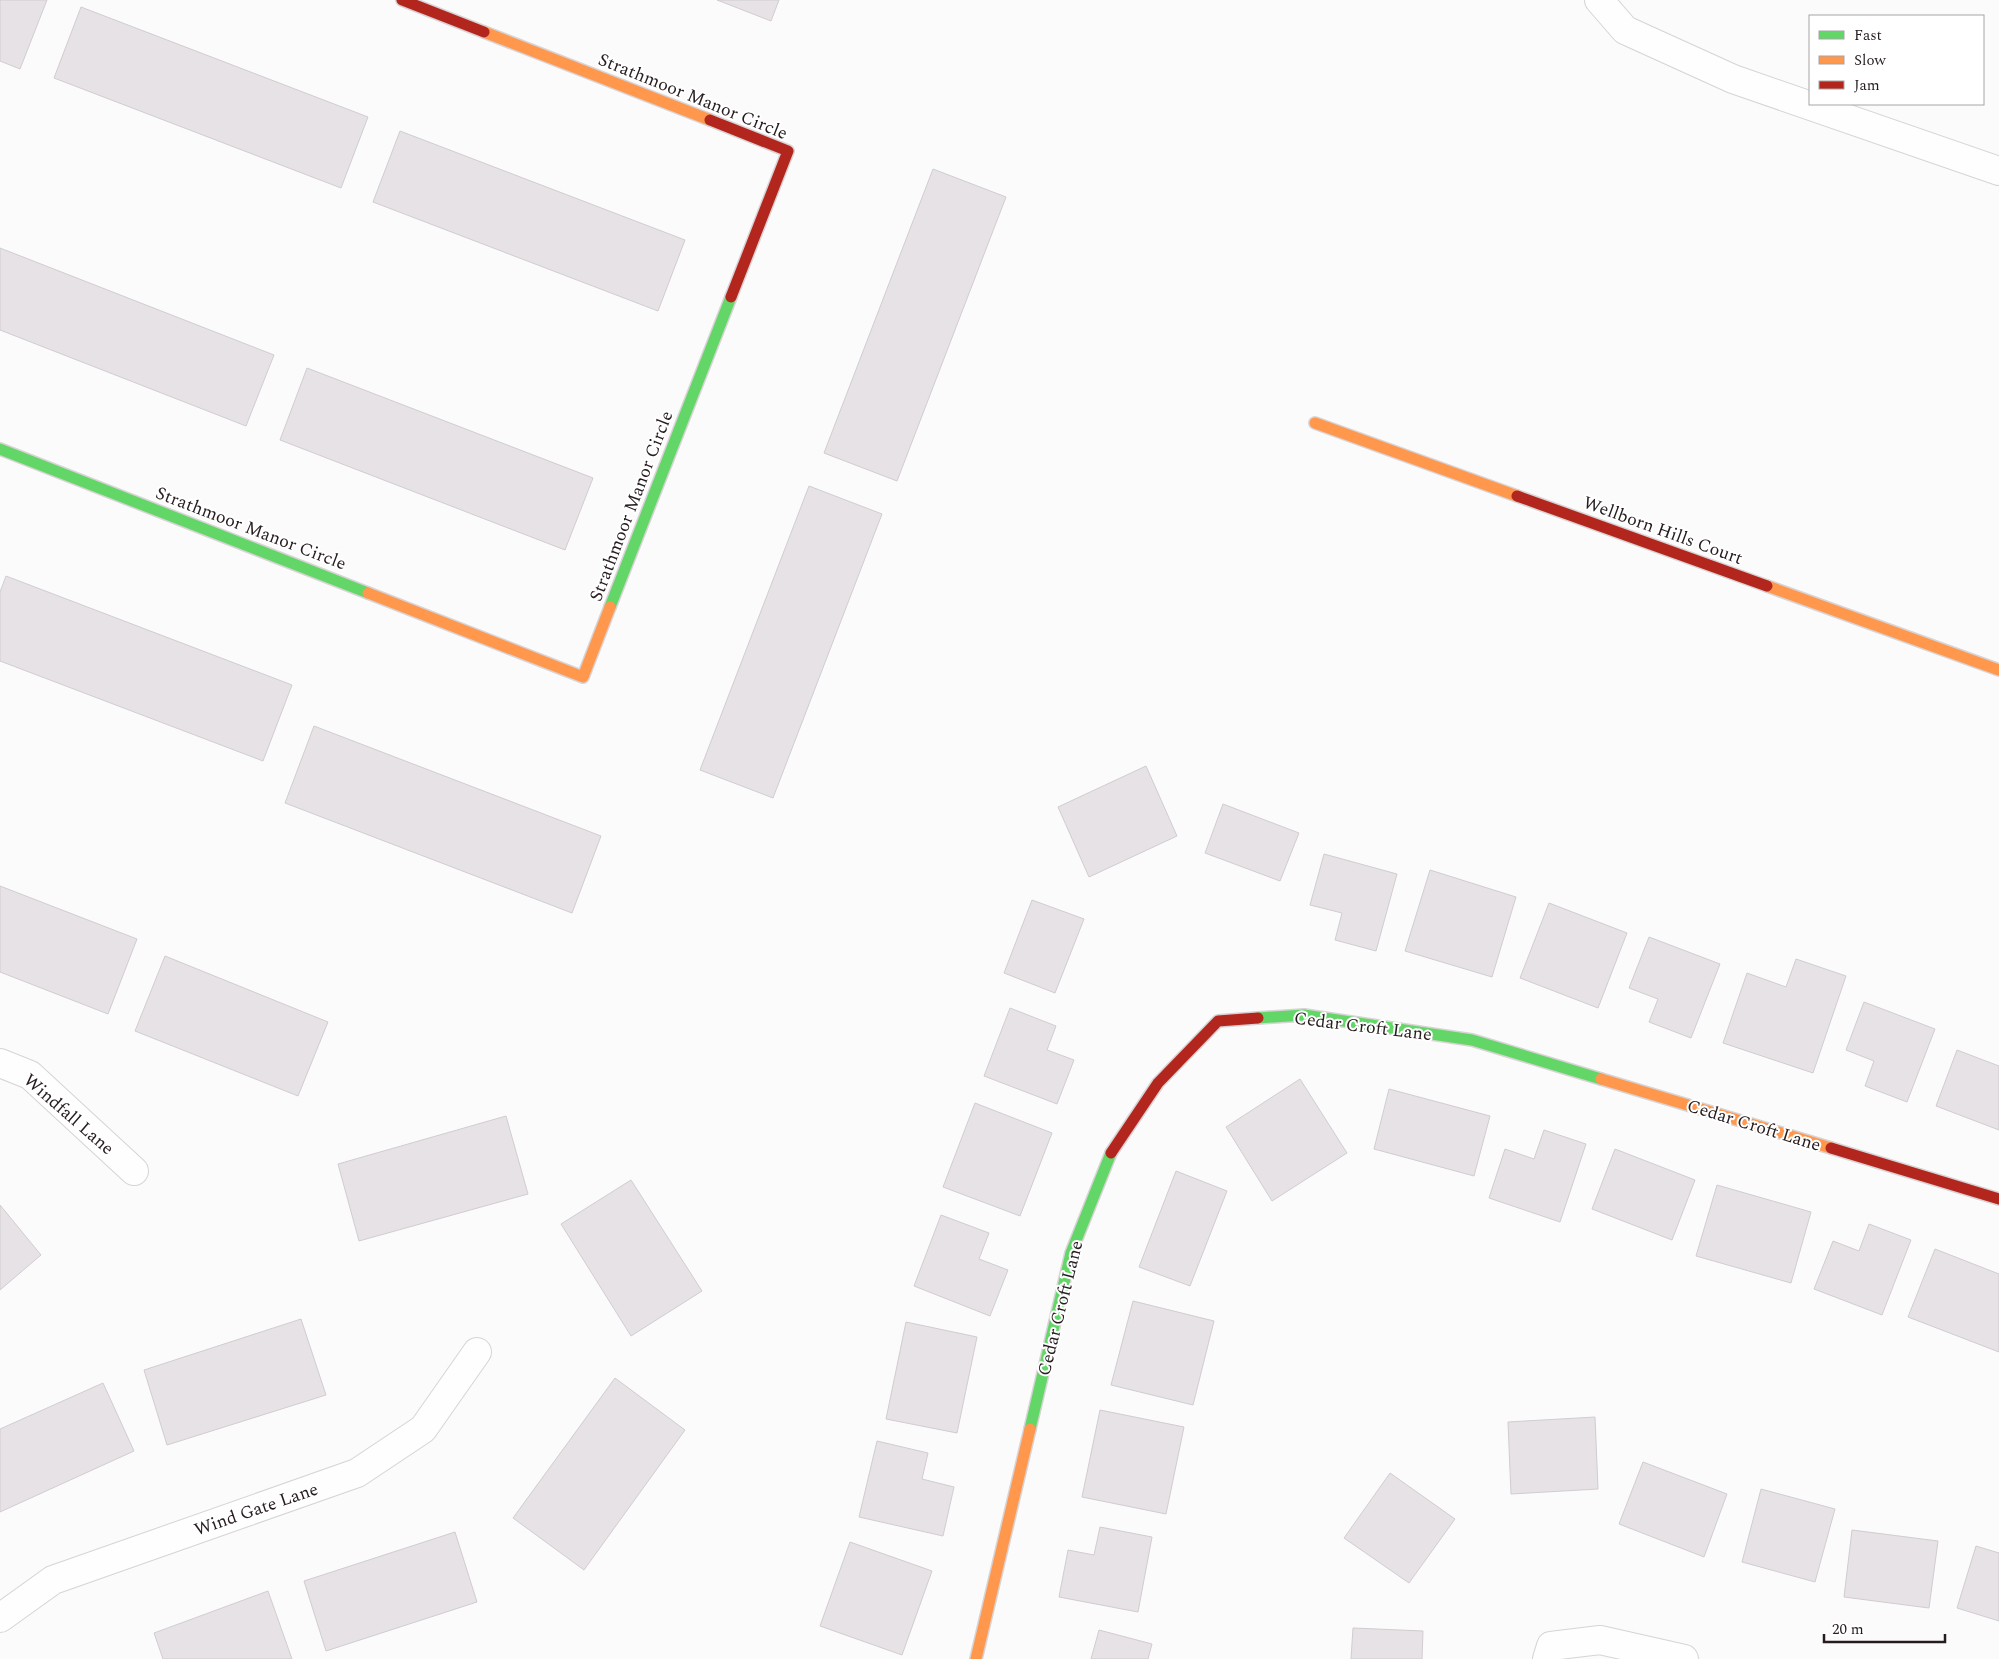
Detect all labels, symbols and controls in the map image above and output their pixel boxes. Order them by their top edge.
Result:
legend [1809,15,1984,105]
text: Fast [1854,24,1882,47]
street label: Strathmoor Manor Circle [594,46,792,147]
text: Slow [1854,49,1886,72]
text: Jam [1854,74,1880,97]
street label: Strathmoor Manor Circle [583,407,680,605]
street label: Strathmoor Manor Circle [152,480,350,577]
street label: Wellborn Hills Court [1579,489,1746,572]
street label: Cedar Croft Lane [1292,1005,1433,1048]
street label: Windfall Lane [17,1067,120,1162]
street label: Cedar Croft Lane [1684,1092,1824,1159]
street label: Cedar Croft Lane [1031,1238,1090,1379]
street label: Wind Gate Lane [190,1476,322,1543]
scale bar [1824,1612,1945,1644]
text: 20 m [1832,1618,1864,1641]

